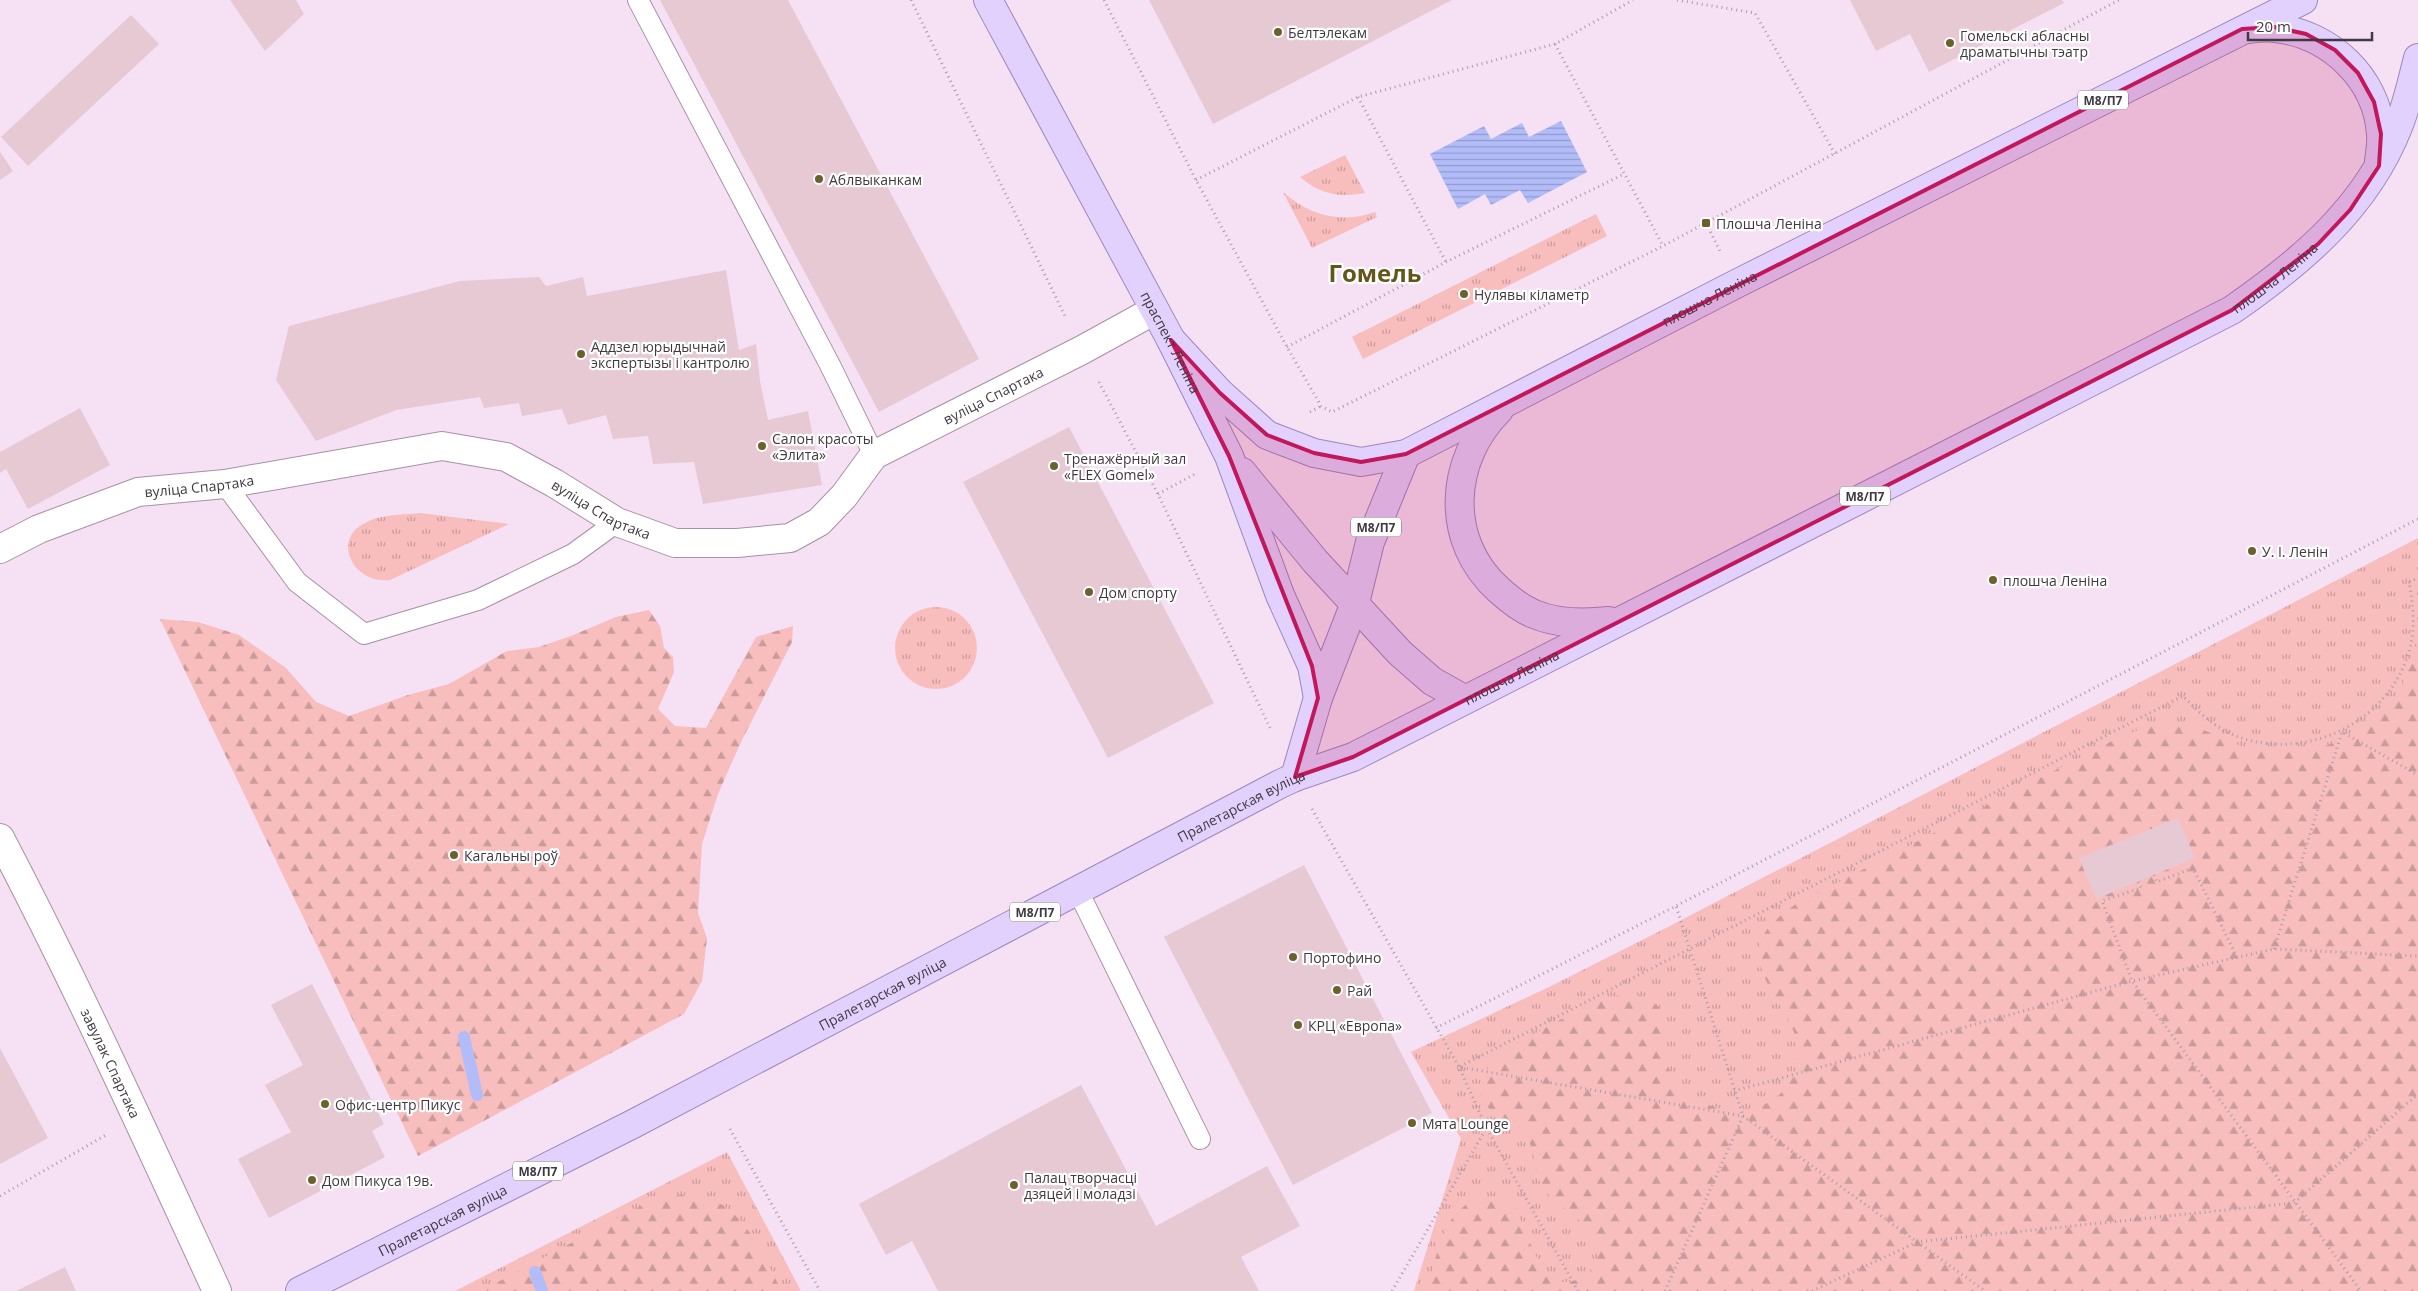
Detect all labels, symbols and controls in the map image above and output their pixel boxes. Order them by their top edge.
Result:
scale bar [2248,10,2372,42]
text: 20 m [2256,16,2291,36]
place label: Белтэлекам [1288,23,1367,42]
marker: Белтэлекам [1272,26,1284,38]
place label: Гомельскі абласны драматычны тэатр [1960,26,2089,61]
marker: Гомельскі абласны драматычны тэатр [1944,37,1956,49]
road number: М8/П7 [2078,90,2128,110]
place label: Аблвыканкам [829,170,922,189]
marker: Аблвыканкам [813,173,825,185]
place label: Плошча Леніна [1716,214,1822,233]
marker: Плошча Леніна [1700,217,1712,229]
street label: плошча Леніна [2228,238,2321,317]
district label: Гомель [1329,256,1421,289]
street label: плошча Леніна [1658,266,1760,330]
place label: Нулявы кіламетр [1474,285,1589,304]
street label: праспект Леніна [1137,288,1206,396]
marker: Нулявы кіламетр [1458,288,1470,300]
place label: Аддзел юрыдычнай экспертызы і кантролю [591,337,750,372]
marker: Аддзел юрыдычнай экспертызы і кантролю [575,348,587,360]
street label: вуліца Спартака [940,362,1046,428]
place label: Салон красоты «Элита» [772,429,874,464]
marker: Салон красоты «Элита» [756,440,768,452]
place label: Тренажёрный зал «FLEX Gomel» [1064,449,1186,484]
marker: Тренажёрный зал «FLEX Gomel» [1048,460,1060,472]
street label: вуліца Спартака [144,470,255,501]
street label: вуліца Спартака [548,475,653,543]
road number: М8/П7 [1840,486,1890,506]
road number: М8/П7 [1351,518,1401,536]
place label: У. І. Ленін [2262,542,2328,561]
marker: У. І. Ленін [2246,545,2258,557]
place label: плошча Леніна [2003,571,2107,590]
marker: плошча Леніна [1987,574,1999,586]
place label: Дом спорту [1099,583,1178,602]
marker: Дом спорту [1083,586,1095,598]
street label: плошча Леніна [1461,644,1562,709]
street label: Пралетарская вуліца [1174,765,1307,846]
place label: Кагальны роў [464,846,559,865]
marker: Кагальны роў [448,849,460,861]
road number: М8/П7 [1010,902,1060,922]
place label: Портофино [1303,948,1381,967]
marker: Портофино [1287,951,1299,963]
street label: Пралетарская вуліца [815,952,949,1034]
place label: Рай [1347,981,1372,1000]
marker: Рай [1331,984,1343,996]
street label: завулак Спартака [77,1005,145,1121]
place label: КРЦ «Европа» [1308,1016,1402,1035]
marker: КРЦ «Европа» [1292,1019,1304,1031]
place label: Офис-центр Пикус [335,1095,461,1114]
marker: Офис-центр Пикус [319,1098,331,1110]
place label: Мята Lounge [1422,1114,1509,1133]
marker: Мята Lounge [1406,1117,1418,1129]
road number: М8/П7 [513,1162,563,1180]
place label: Палац творчасці дзяцей і моладзі [1024,1168,1137,1203]
place label: Дом Пикуса 19в. [322,1171,433,1190]
marker: Дом Пикуса 19в. [306,1174,318,1186]
street label: Пралетарская вуліца [375,1179,510,1260]
marker: Палац творчасці дзяцей і моладзі [1008,1179,1020,1191]

